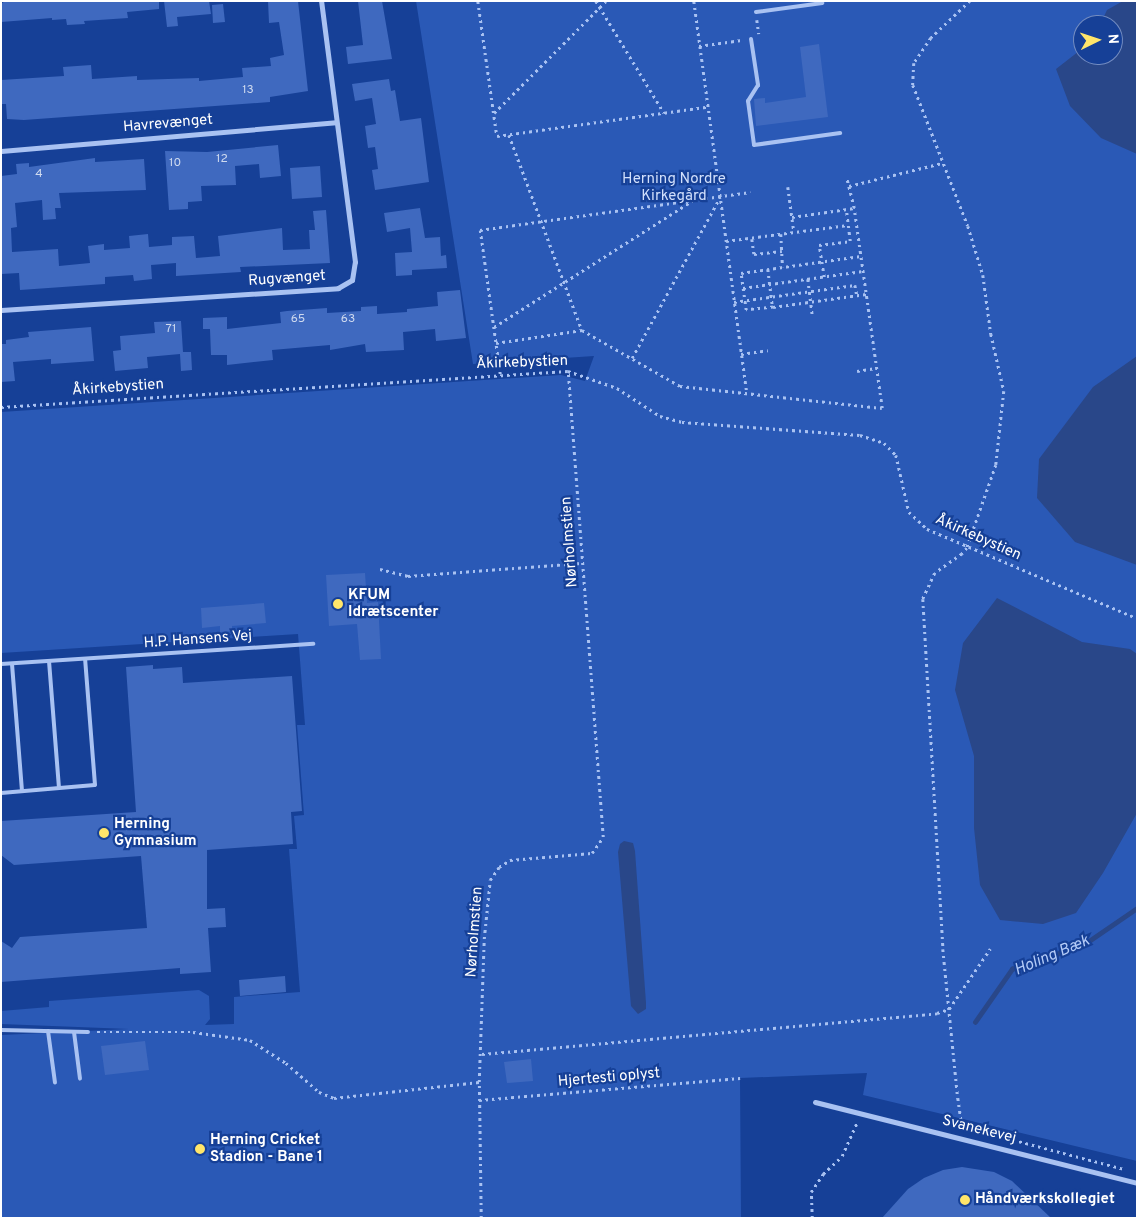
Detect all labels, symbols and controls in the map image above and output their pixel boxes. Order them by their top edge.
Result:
north arrow [1073,15,1123,65]
text: N [1104,33,1121,45]
house number: 13 [242,84,254,98]
street label: Havrevænget [122,111,214,137]
house number: 12 [216,153,228,167]
house number: 10 [169,157,181,171]
house number: 4 [35,168,43,182]
park label: Herning Nordre Kirkegård [622,170,726,205]
street label: Rugvænget [248,267,326,291]
house number: 65 [291,313,305,327]
house number: 63 [341,313,355,327]
house number: 71 [166,323,176,337]
street label: Åkirkebystien [476,352,568,374]
street label: Åkirkebystien [71,376,165,400]
street label: Nørholmstien [558,496,582,588]
street label: Åkirkebystien [932,511,1024,565]
place label: KFUM Idrætscenter [348,586,439,621]
marker: KFUM Idrætscenter [332,598,344,610]
street label: H.P. Hansens Vej [143,627,253,653]
place label: Herning Gymnasium [114,815,197,850]
marker: Herning Gymnasium [98,827,110,839]
street label: Nørholmstien [463,886,487,978]
water label: Holing Bæk [1012,932,1092,980]
street label: Hjertesti oplyst [557,1065,661,1091]
street label: Svanekevej [940,1112,1018,1148]
place label: Herning Cricket Stadion - Bane 1 [210,1131,323,1166]
marker: Herning Cricket Stadion - Bane 1 [194,1143,206,1155]
place label: Håndværkskollegiet [975,1191,1115,1209]
marker: Håndværkskollegiet [959,1194,971,1206]

